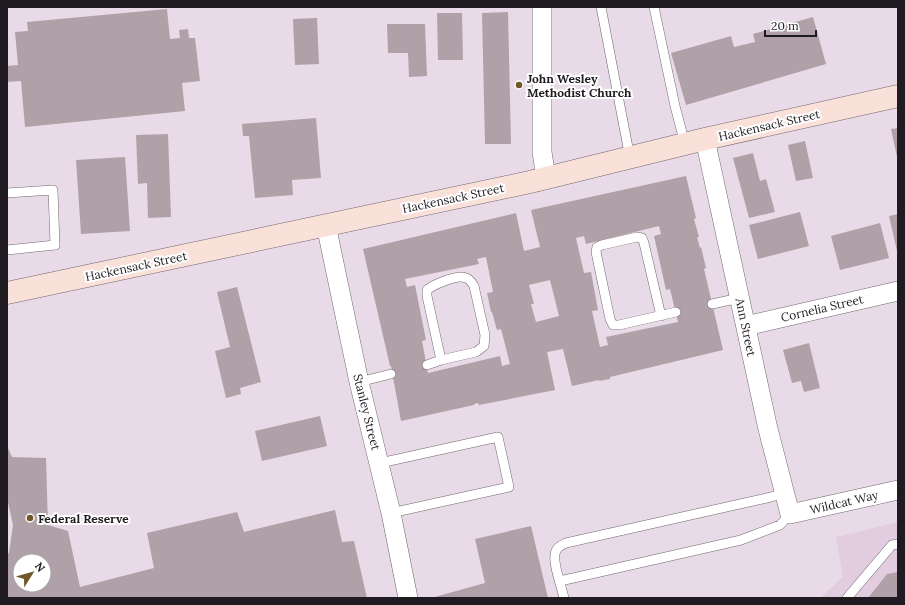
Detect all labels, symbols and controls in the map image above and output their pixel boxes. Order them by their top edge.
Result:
scale bar [765,12,816,38]
text: 20 m [771,18,799,33]
place label: John Wesley Methodist Church [527,71,632,100]
marker: John Wesley Methodist Church [514,80,524,90]
street label: Hackensack Street [717,106,822,144]
street label: Hackensack Street [401,180,506,216]
street label: Hackensack Street [84,248,189,284]
street label: Cornelia Street [779,291,865,325]
street label: Ann Street [732,295,760,358]
street label: Stanley Street [350,372,384,452]
street label: Wildcat Way [808,487,880,517]
place label: Federal Reserve [38,511,129,526]
marker: Federal Reserve [25,513,35,523]
north arrow [12,553,52,593]
text: N [32,559,48,575]

